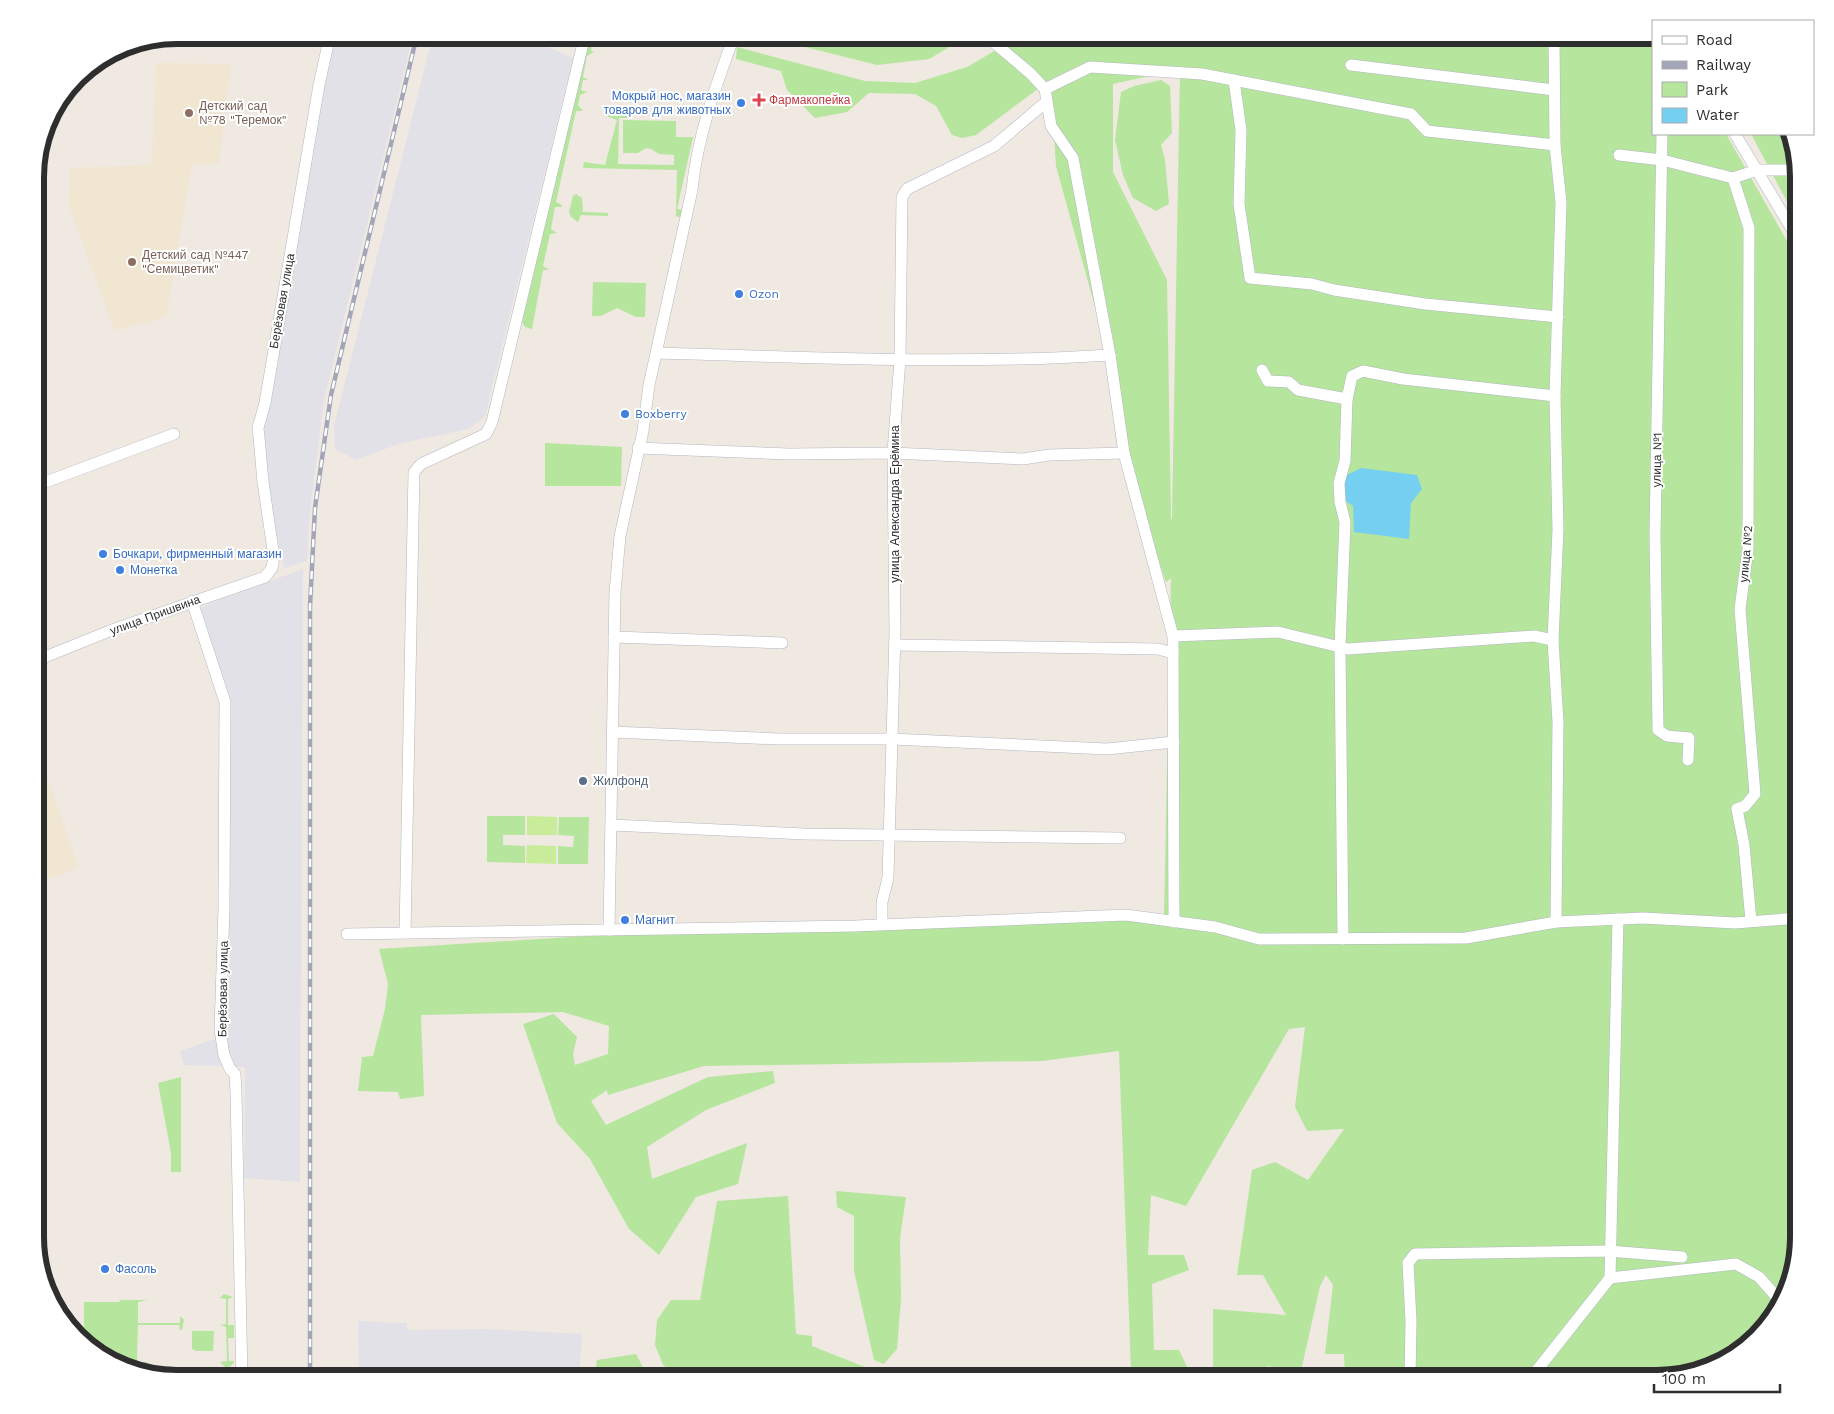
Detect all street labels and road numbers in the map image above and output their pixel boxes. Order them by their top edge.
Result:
street label: Берёзовая улица [267,252,297,350]
street label: улица Александра Ерёмина [888,425,902,583]
street label: улица №1 [1650,432,1664,488]
street label: улица №2 [1737,525,1755,583]
street label: улица Пришвина [108,592,202,638]
street label: Берёзовая улица [215,940,231,1037]

